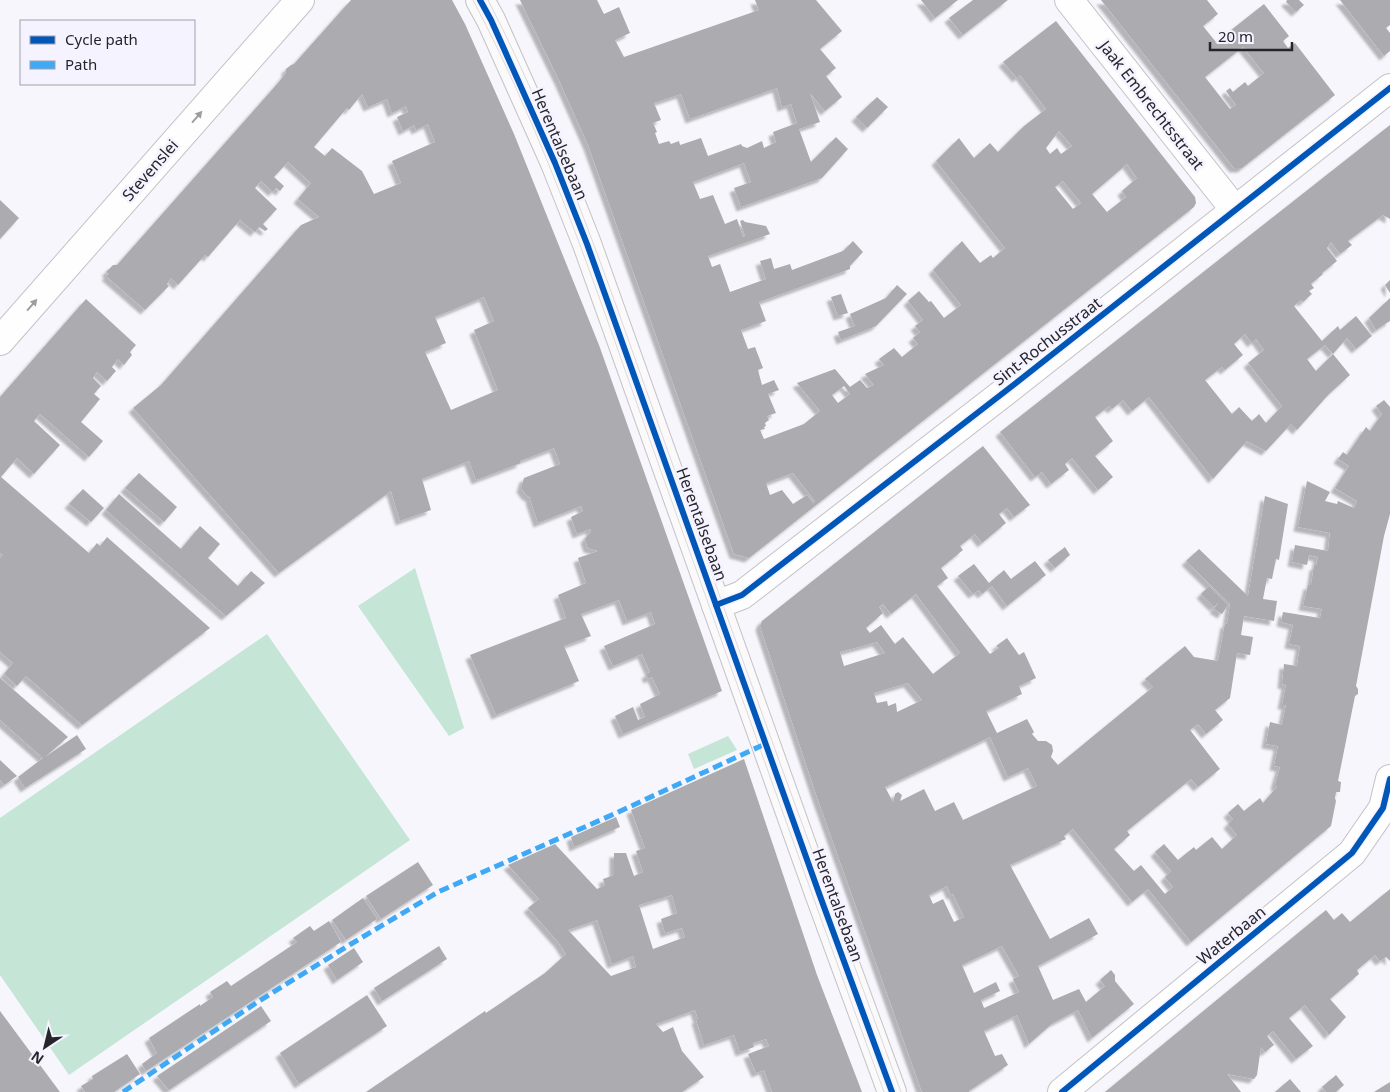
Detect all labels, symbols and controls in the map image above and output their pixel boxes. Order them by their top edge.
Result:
legend [20,20,195,85]
scale bar [1210,20,1292,52]
text: 20 m [1218,26,1253,46]
text: Cycle path [65,29,138,49]
street label: Jaak Embrechtsstraat [1093,34,1210,174]
text: Path [65,54,97,74]
street label: Herentalsebaan [527,85,593,203]
one-way arrow [191,111,203,123]
street label: Stevenslei [117,134,183,206]
street label: Sint-Rochusstraat [988,292,1106,390]
one-way arrow [26,299,38,311]
street label: Herentalsebaan [671,464,733,584]
street label: Herentalsebaan [807,845,869,965]
street label: Waterbaan [1192,900,1270,970]
north arrow [20,1022,70,1072]
text: N [27,1047,47,1069]

